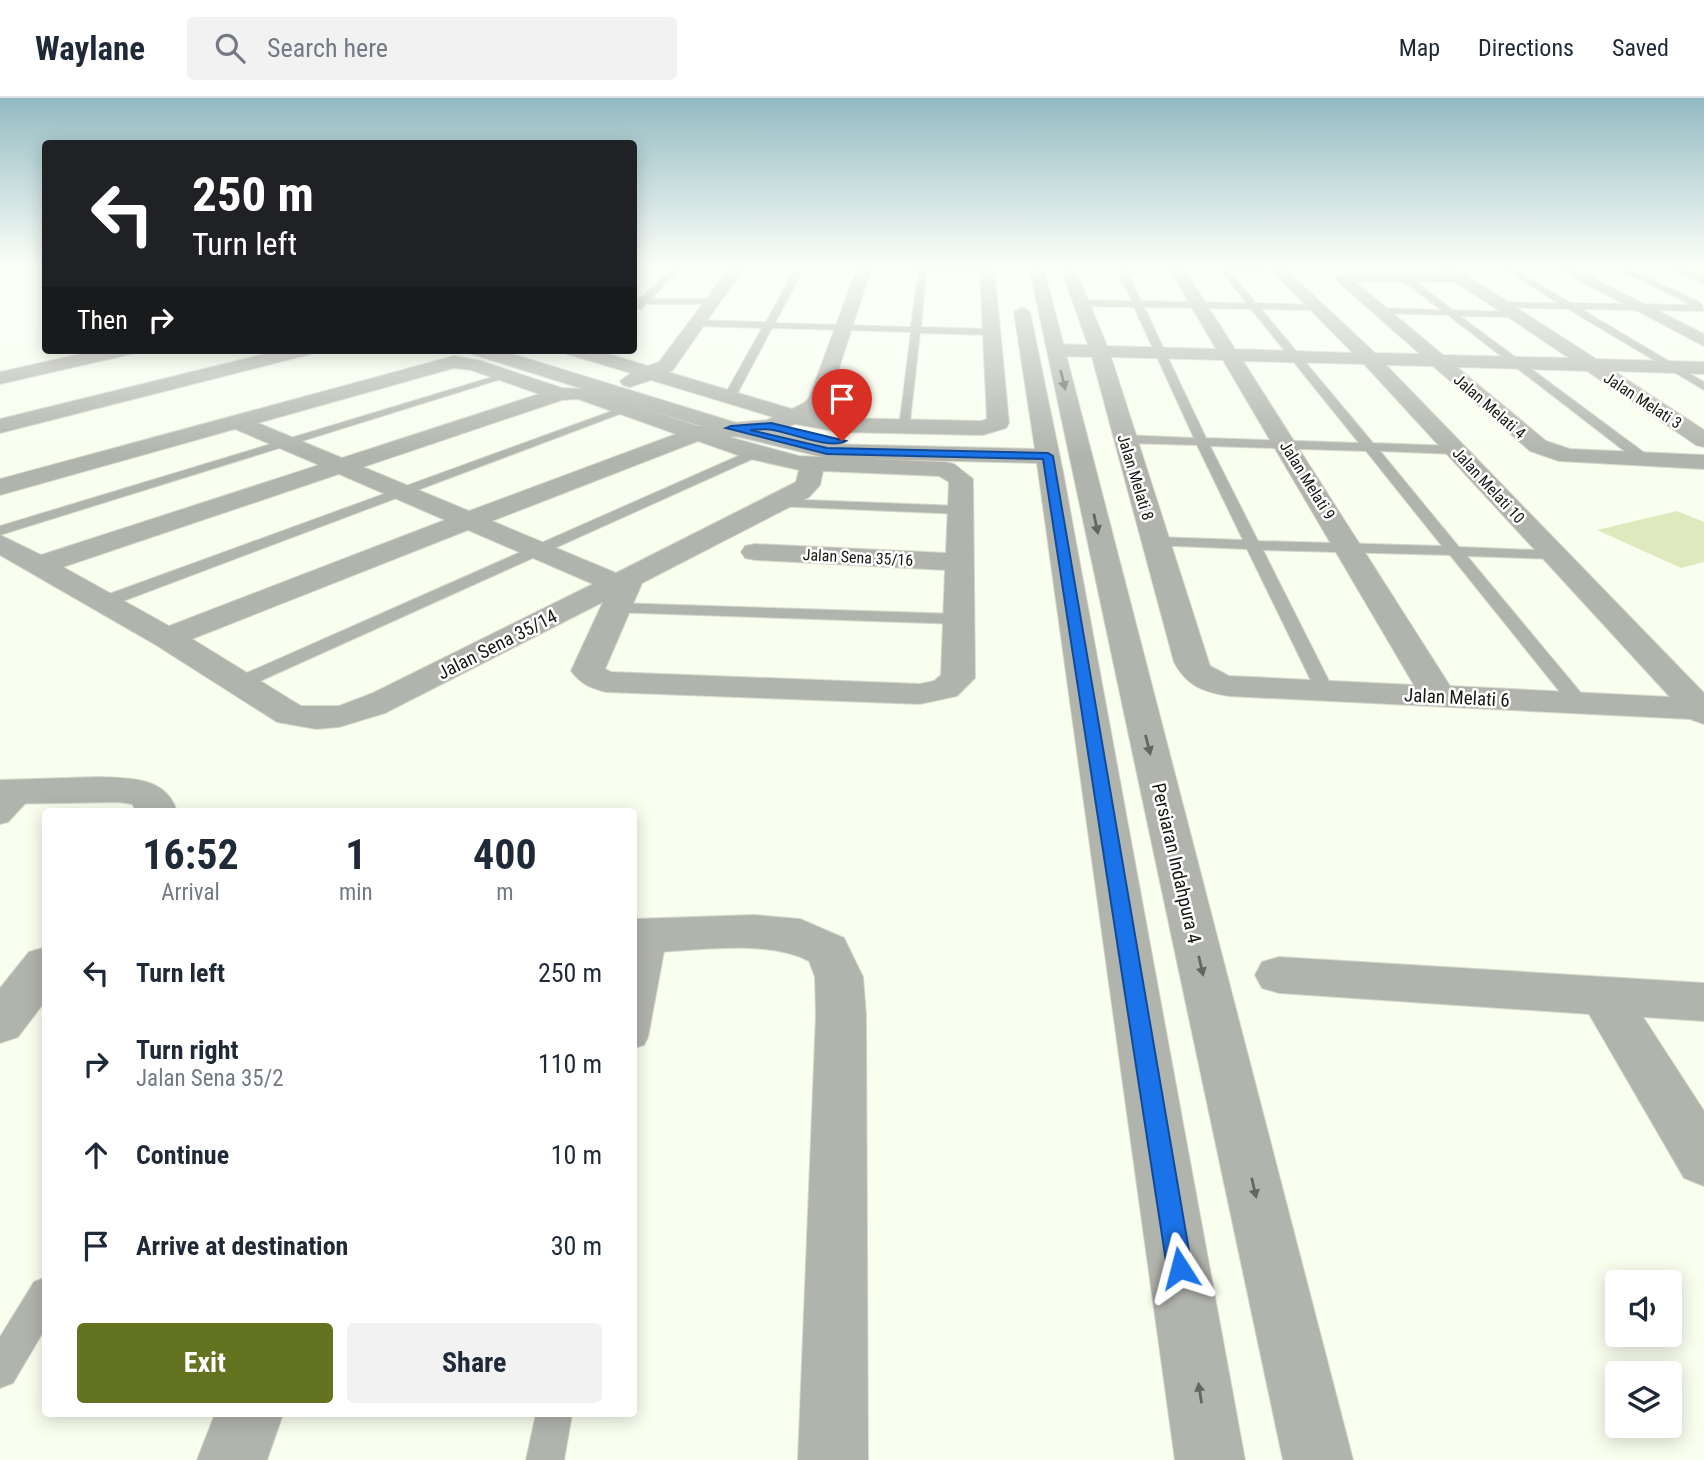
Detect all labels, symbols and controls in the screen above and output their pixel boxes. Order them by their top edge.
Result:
search box [187,17,677,80]
text: Waylane [35,29,145,68]
icon: search [211,29,249,67]
text: Search here [267,33,388,63]
text: Map [1399,34,1440,62]
text: Directions [1478,34,1574,62]
text: Saved [1612,34,1669,62]
text: 250 m [192,166,314,223]
icon: left [77,168,168,259]
text: Turn left [192,225,297,263]
icon: right [142,301,180,339]
text: Then [77,305,128,335]
street label: Jalan Melati 3 [1600,368,1685,433]
pin [812,369,872,441]
one-way arrow [1058,369,1069,391]
street label: Jalan Melati 4 [1450,370,1530,443]
icon: arrive [823,380,861,418]
street label: Jalan Melati 8 [1113,432,1158,523]
street label: Jalan Melati 9 [1276,437,1339,523]
street label: Jalan Melati 10 [1449,443,1529,527]
one-way arrow [1091,513,1102,535]
street label: Jalan Sena 35/16 [802,545,914,570]
street label: Jalan Sena 35/14 [434,604,561,684]
street label: Jalan Melati 6 [1404,683,1510,712]
one-way arrow [1143,734,1154,756]
street label: Persiaran Indahpura 4 [1147,781,1206,945]
text: 16:52 [142,830,239,879]
text: 1 [345,830,366,879]
text: 400 [473,830,537,879]
text: Arrival [161,879,220,906]
text: min [339,879,373,906]
text: m [496,879,513,906]
icon: left [77,954,115,992]
one-way arrow [1196,955,1207,977]
text: Turn left [136,958,225,988]
text: 250 m [538,958,602,988]
text: Turn right [136,1035,238,1065]
icon: right [77,1045,115,1083]
text: 110 m [538,1049,602,1079]
text: Jalan Sena 35/2 [136,1065,284,1092]
icon: ahead [77,1136,115,1174]
text: Continue [136,1140,229,1170]
text: 10 m [551,1140,602,1170]
one-way arrow [1248,1177,1259,1199]
icon: arrive [77,1227,115,1265]
text: Arrive at destination [136,1231,348,1261]
text: 30 m [551,1231,602,1261]
position arrow [1143,1231,1217,1305]
map controls [1605,1270,1682,1438]
button: sound [1605,1270,1682,1347]
button: Exit [77,1323,333,1403]
button: Share [347,1323,602,1403]
button: layers [1605,1361,1682,1438]
one-way arrow [1194,1382,1205,1404]

